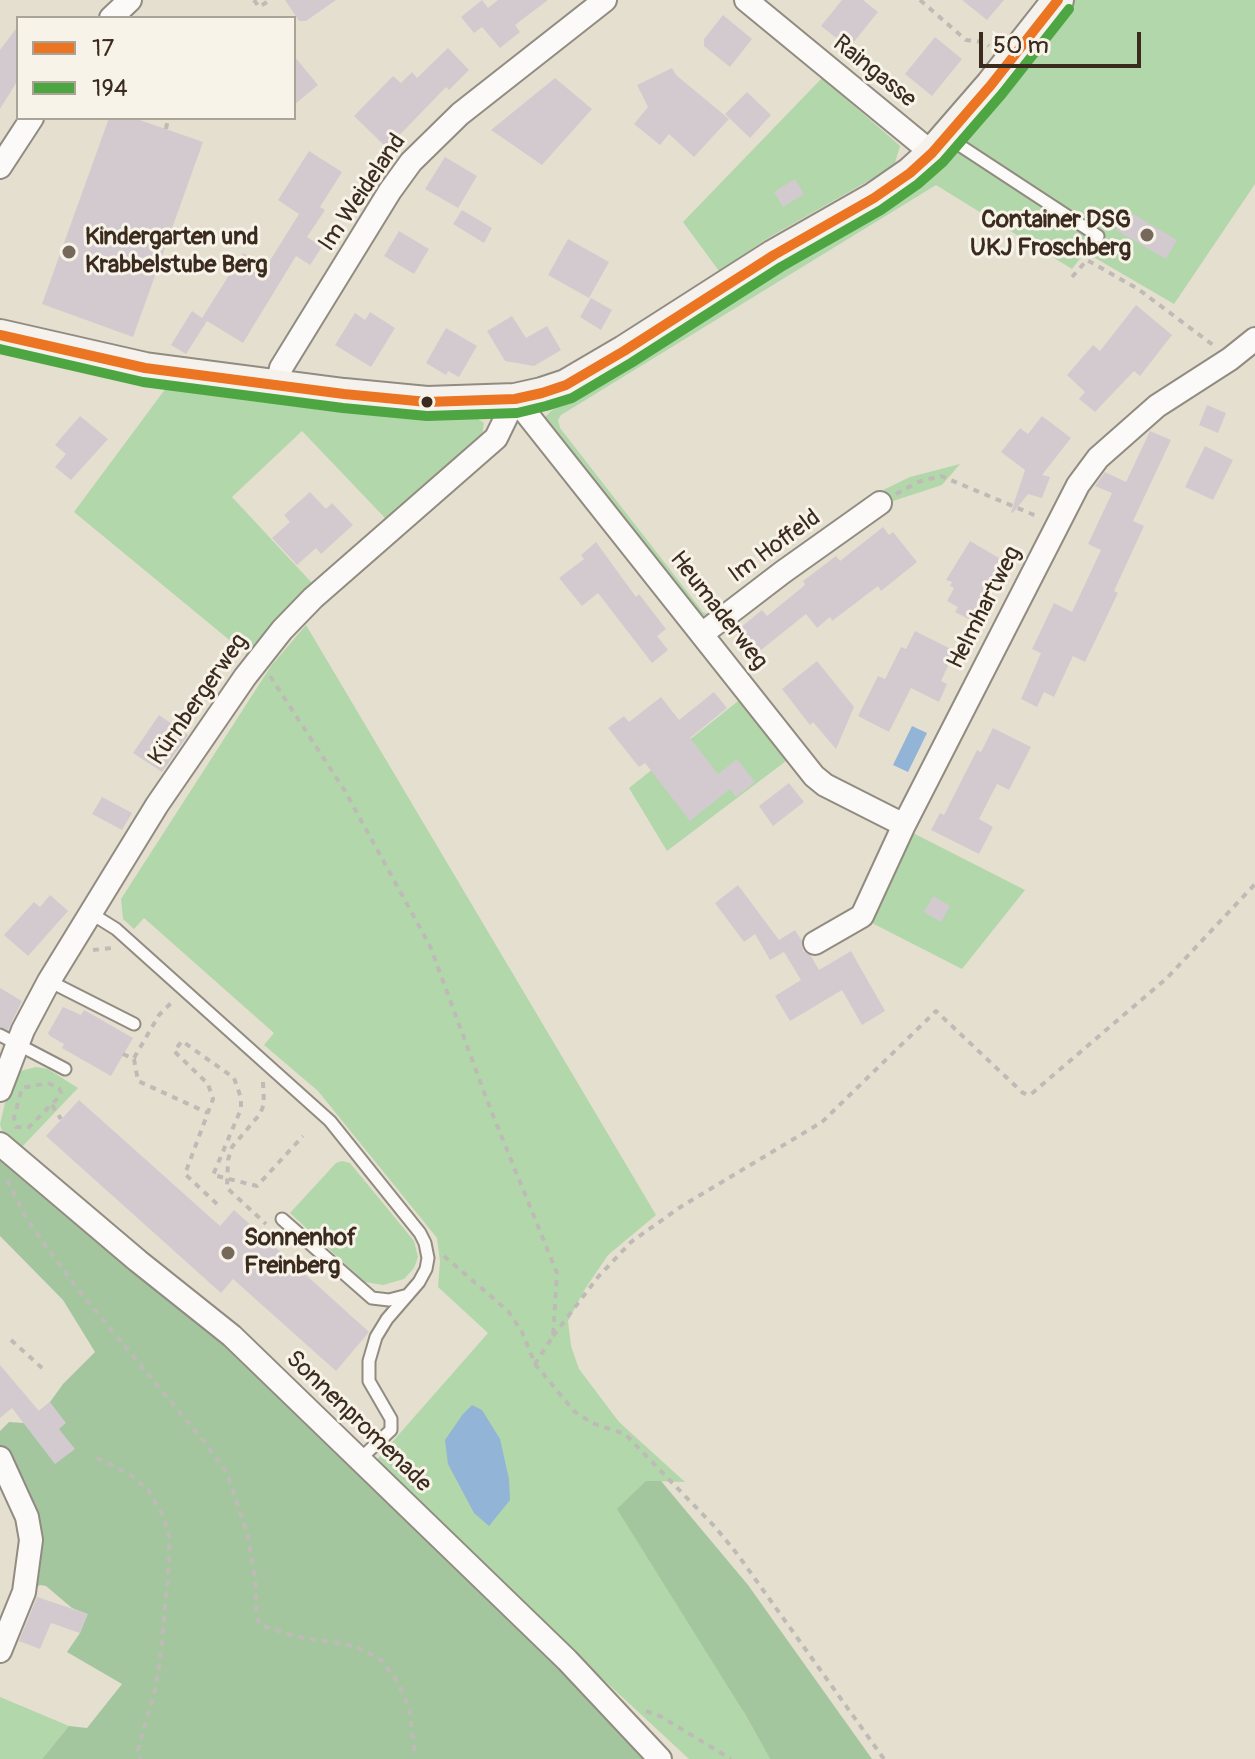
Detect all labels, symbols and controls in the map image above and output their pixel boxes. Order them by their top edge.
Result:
legend [16,16,296,120]
scale bar [983,16,1145,66]
street label: Raingasse [826,30,922,114]
text: 50 m [993,31,1049,60]
text: 17 [92,34,114,63]
text: 194 [92,74,128,103]
street label: Im Weideland [313,129,413,257]
place label: Container DSG UKJ Froschberg [970,207,1131,263]
place label: Kindergarten und Krabbelstube Berg [85,224,268,280]
marker: Container DSG UKJ Froschberg [1138,226,1156,244]
marker: Kindergarten und Krabbelstube Berg [60,243,78,261]
unlabelled marker [419,394,435,410]
street label: Im Hoffeld [724,504,826,590]
street label: Helmhartweg [942,542,1028,674]
street label: Heumaderweg [663,546,773,676]
street label: Kürnbergerweg [143,629,255,771]
place label: Sonnenhof Freinberg [244,1225,357,1281]
marker: Sonnenhof Freinberg [219,1244,237,1262]
street label: Sonnenpromenade [279,1345,437,1499]

